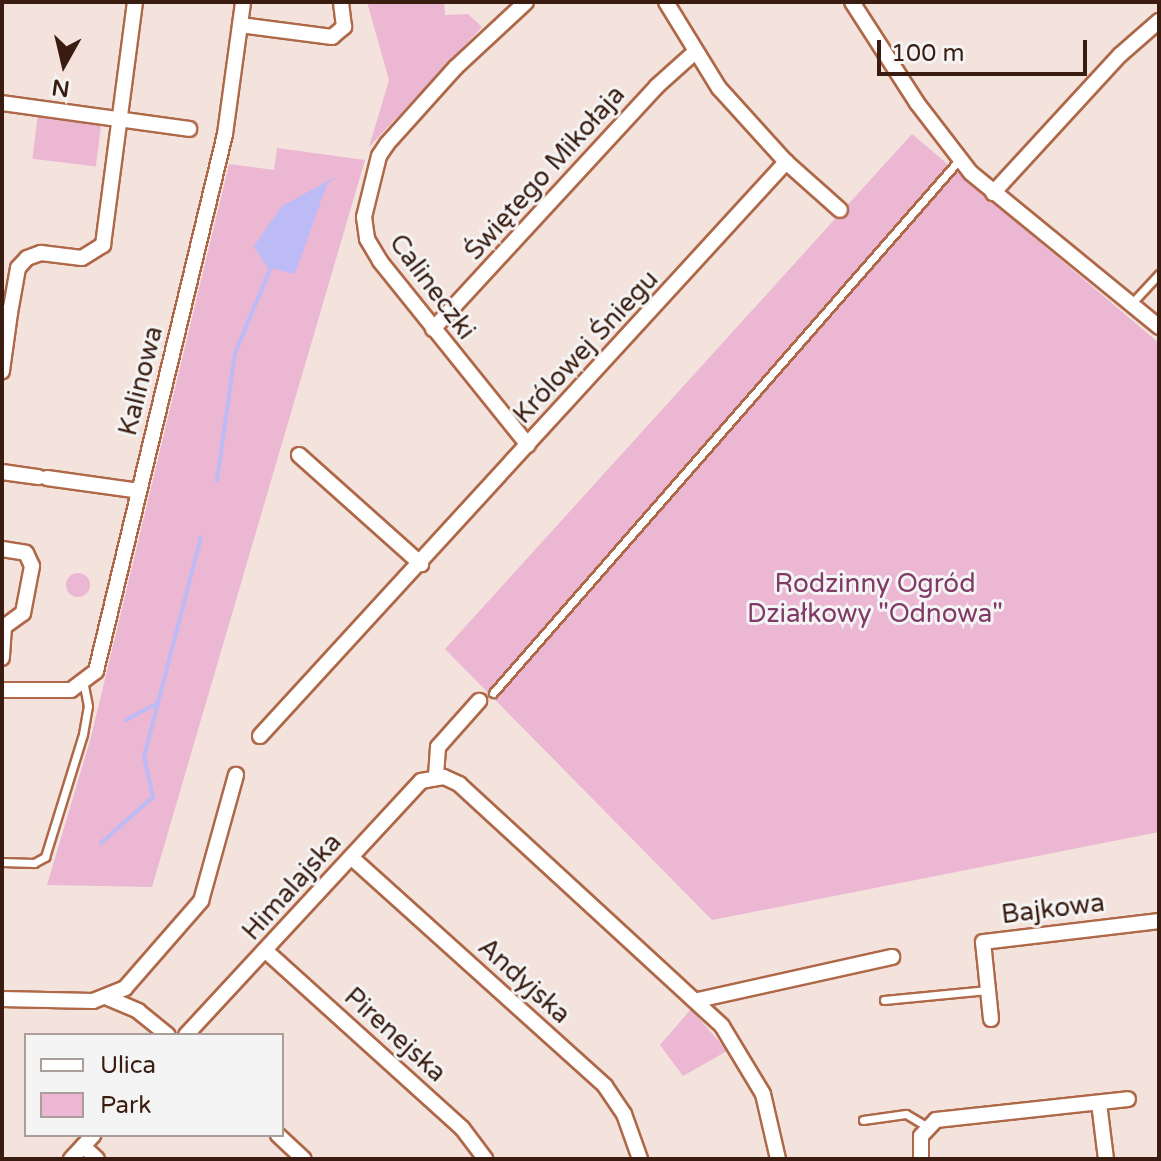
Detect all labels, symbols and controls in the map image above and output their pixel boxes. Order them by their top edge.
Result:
north arrow [24,24,104,104]
scale bar [881,24,1091,74]
text: 100 m [891,39,965,68]
text: N [50,74,71,102]
street label: Świętego Mikołaja [458,79,632,267]
street label: Calineczki [382,228,482,346]
street label: Królowej Śniegu [507,264,665,430]
street label: Kalinowa [112,323,170,439]
park label: Rodzinny Ogród Działkowy "Odnowa" [747,568,1003,630]
street label: Himalajska [236,827,348,947]
street label: Bajkowa [1000,887,1106,931]
street label: Andyjska [472,932,576,1030]
street label: Pirenejska [338,981,452,1089]
legend [24,1033,284,1137]
text: Ulica [100,1051,156,1080]
text: Park [100,1091,151,1120]

